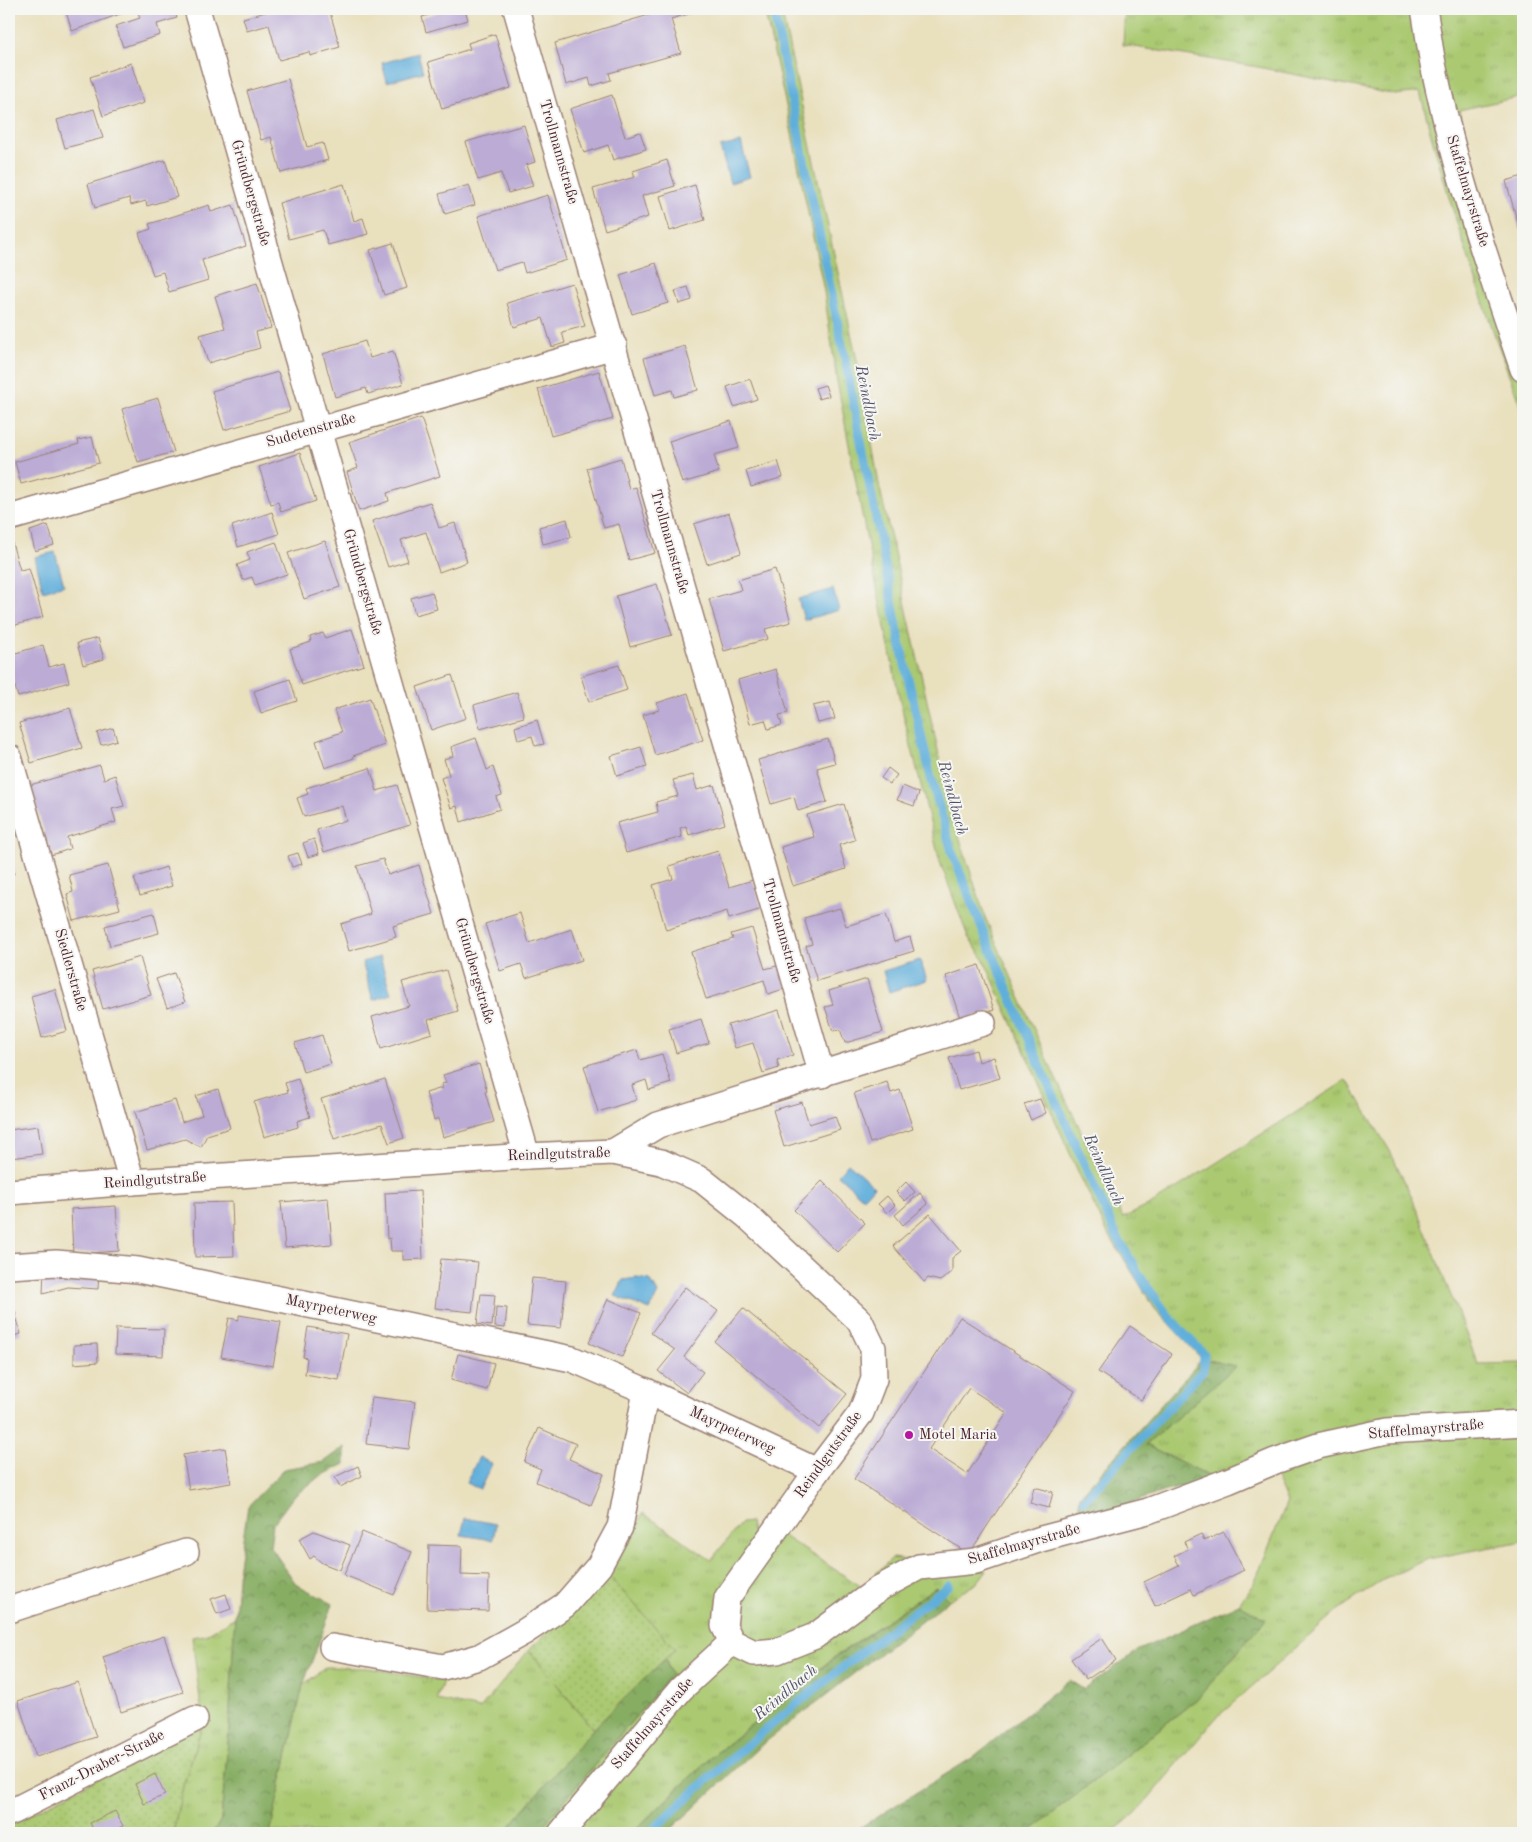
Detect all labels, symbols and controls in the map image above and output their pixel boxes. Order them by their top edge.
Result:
street label: Trollmannstraße [536,98,580,206]
street label: Staffelmayrstraße [1443,133,1491,249]
street label: Gründbergstraße [228,138,272,248]
water label: Reindlbach [852,363,882,442]
street label: Sudetenstraße [265,411,358,451]
street label: Trollmannstraße [647,488,691,596]
street label: Gründbergstraße [340,527,384,637]
water label: Reindlbach [934,758,970,837]
street label: Trollmannstraße [759,877,803,985]
street label: Gründbergstraße [452,916,496,1026]
street label: Siedlerstraße [51,927,89,1013]
water label: Reindlbach [1080,1131,1126,1208]
street label: Reindlgutstraße [507,1146,611,1164]
street label: Reindlgutstraße [103,1170,207,1192]
street label: Mayrpeterweg [284,1293,378,1327]
street label: Mayrpeterweg [687,1405,777,1457]
street label: Reindlgutstraße [793,1409,865,1501]
street label: Staffelmayrstraße [1368,1417,1485,1443]
place label: Motel Maria [919,1428,998,1443]
marker: Motel Maria [903,1429,915,1441]
street label: Staffelmayrstraße [966,1522,1082,1568]
water label: Reindlbach [751,1662,821,1724]
street label: Staffelmayrstraße [609,1675,697,1773]
street label: Franz-Draber-Straße [37,1728,167,1804]

